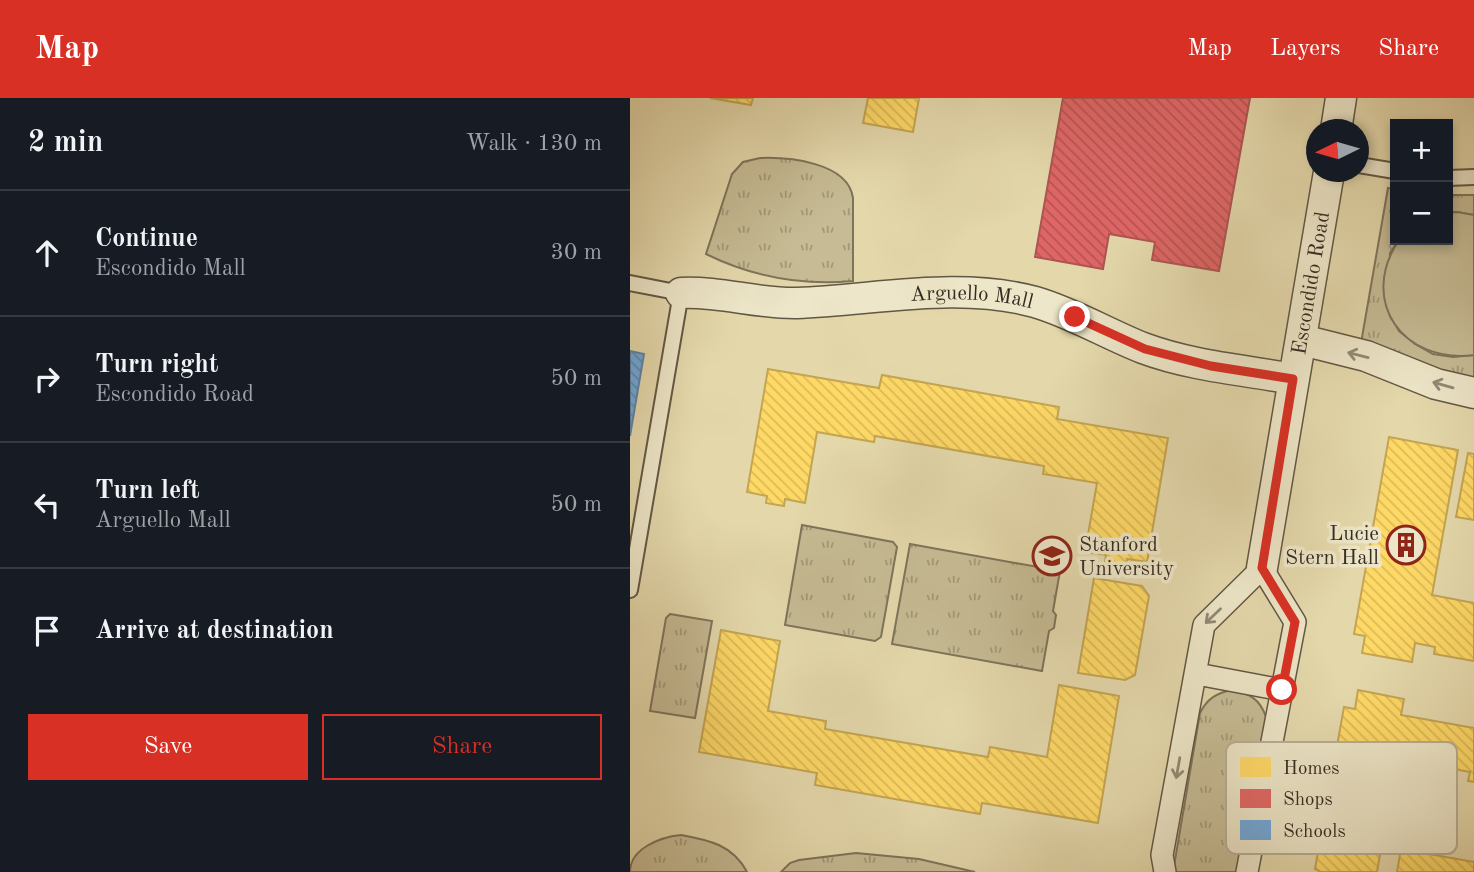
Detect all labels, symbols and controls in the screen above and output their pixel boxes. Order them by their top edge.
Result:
text: Map [35,33,99,66]
text: Map [1188,37,1232,61]
text: Layers [1270,37,1340,61]
text: Share [1378,37,1439,61]
north arrow [1306,119,1369,182]
map controls [1390,119,1453,245]
button: + [1390,119,1453,182]
text: 2 min [28,128,103,158]
text: Walk · 130 m [466,132,602,155]
button: − [1390,182,1453,245]
street label: Escondido Road [1289,210,1334,357]
text: Continue [95,226,198,252]
icon: ahead [28,234,66,272]
text: 30 m [551,241,602,264]
text: Escondido Mall [95,257,246,280]
street label: Arguello Mall [910,283,1036,313]
route end [1059,301,1090,332]
one-way arrow [1347,348,1370,361]
text: Turn right [95,352,218,378]
icon: right [28,360,66,398]
text: 50 m [551,367,602,390]
one-way arrow [1432,378,1454,391]
text: Escondido Road [95,383,254,406]
text: Turn left [95,478,200,504]
icon: left [28,486,66,524]
text: 50 m [551,493,602,516]
text: Arguello Mall [95,509,231,532]
place label: Lucie Stern Hall [1285,524,1379,569]
building icon: Lucie Stern Hall [1385,524,1427,566]
school or university icon: Stanford University [1031,535,1073,577]
place label: Stanford University [1079,535,1174,580]
one-way arrow [1205,607,1222,624]
icon: arrive [28,612,66,650]
text: Arrive at destination [95,618,334,644]
route start [1266,674,1297,705]
button: Save [28,714,308,780]
button: Share [322,714,602,780]
legend [1226,742,1457,854]
one-way arrow [1171,756,1184,779]
text: Homes [1283,760,1339,779]
text: Shops [1283,791,1333,810]
text: Schools [1283,823,1346,842]

